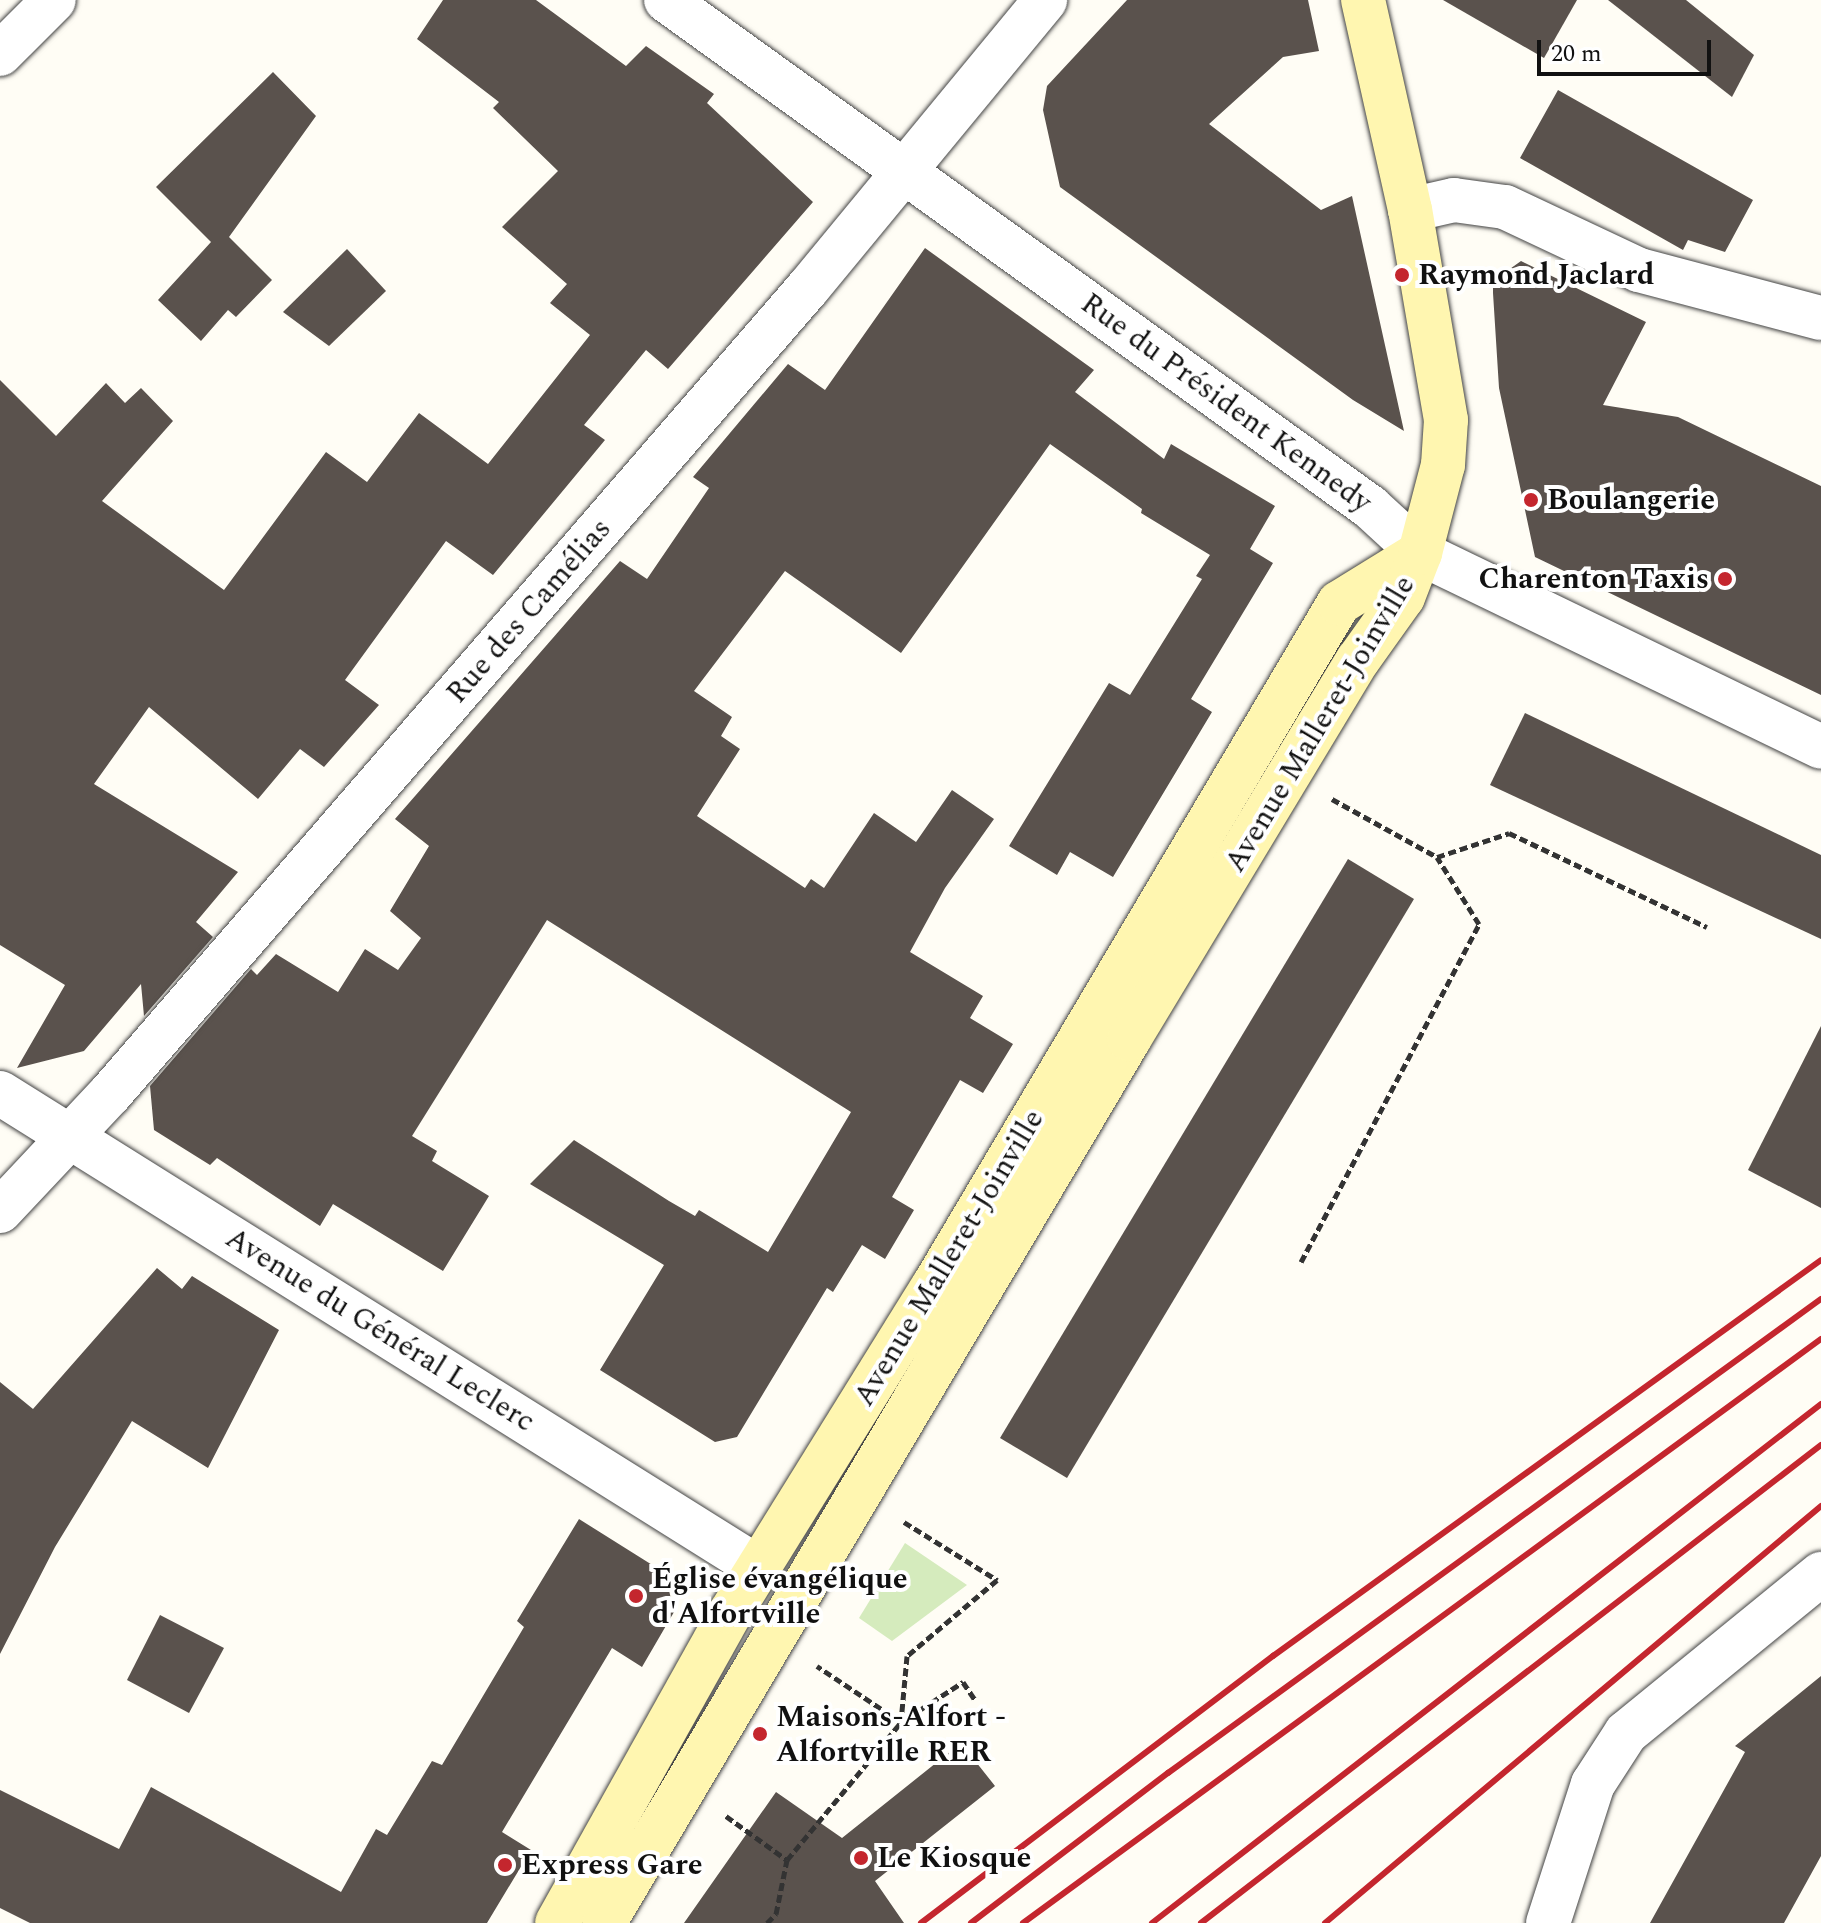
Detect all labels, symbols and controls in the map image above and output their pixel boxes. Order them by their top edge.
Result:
scale bar [1541,24,1715,74]
text: 20 m [1551,36,1602,72]
place label: Raymond Jaclard [1418,257,1655,293]
marker: Raymond Jaclard [1393,266,1411,284]
street label: Rue du Président Kennedy [1074,285,1378,521]
place label: Boulangerie [1547,482,1715,518]
marker: Boulangerie [1522,491,1540,509]
street label: Rue des Camélias [439,511,619,711]
place label: Charenton Taxis [1479,561,1709,597]
street label: Avenue Malleret-Joinville [1217,569,1423,879]
marker: Charenton Taxis [1716,570,1734,588]
street label: Avenue Malleret-Joinville [846,1103,1052,1413]
street label: Avenue du Général Leclerc [219,1220,541,1440]
place label: Église évangélique d'Alfortville [652,1561,908,1632]
marker: Église évangélique d'Alfortville [627,1587,645,1605]
place label: Maisons-Alfort - Alfortville RER [776,1699,1006,1770]
marker: Maisons-Alfort - Alfortville RER [751,1725,769,1743]
place label: Le Kiosque [877,1840,1031,1876]
place label: Express Gare [521,1847,703,1883]
marker: Le Kiosque [852,1849,870,1867]
marker: Express Gare [496,1856,514,1874]

